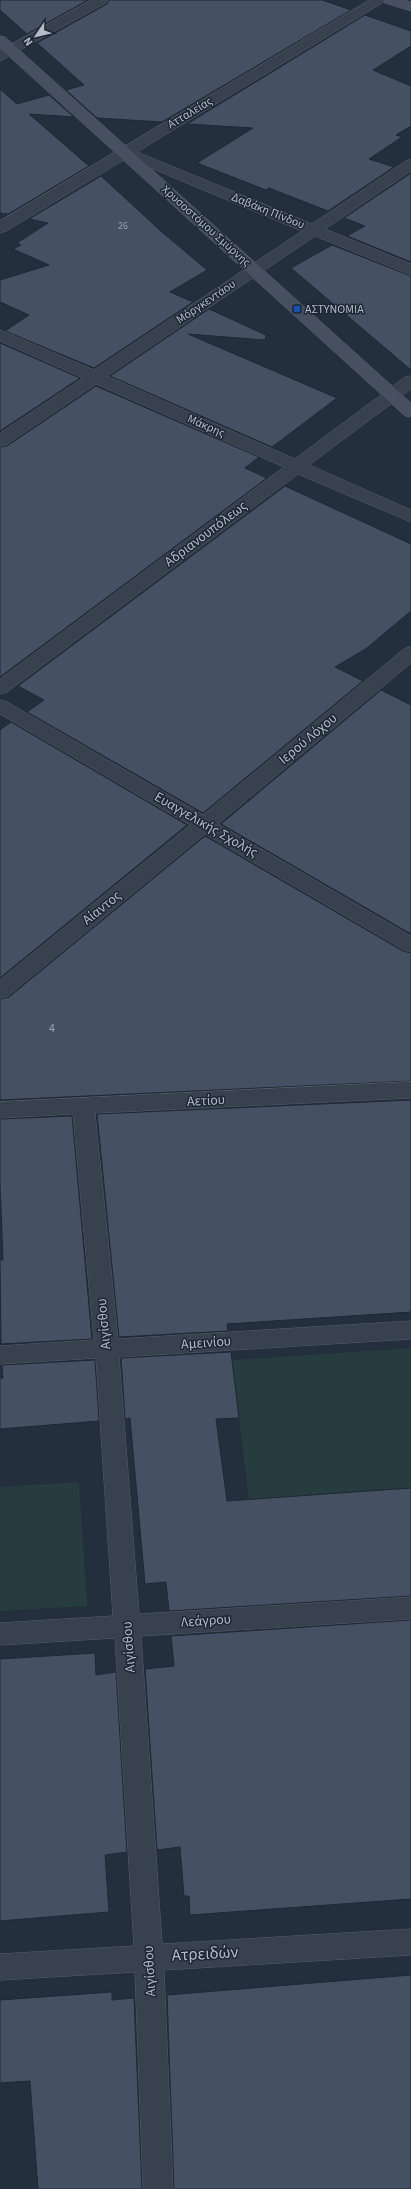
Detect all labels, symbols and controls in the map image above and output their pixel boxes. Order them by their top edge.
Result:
north arrow [16,16,56,56]
text: N [20,34,36,49]
street label: Ατταλείας [164,93,216,133]
street label: Χρυσοστόμου Σμύρνης [158,181,254,271]
street label: Δαβάκη Πίνδου [229,189,307,233]
house number: 26 [118,219,128,233]
street label: Μόργκεντάου [173,276,239,328]
place label: ΑΣΤΥΝΟΜΙΑ [305,301,364,318]
marker: ΑΣΤΥΝΟΜΙΑ [292,304,302,314]
street label: Μάκρης [184,410,228,442]
street label: Αδριανουπόλεως [160,496,252,572]
street label: Ιερού Λόχου [275,709,341,769]
street label: Ευαγγελικής Σχολής [151,787,261,863]
street label: Αίαντος [78,886,126,930]
house number: 4 [49,1020,55,1037]
street label: Αετίου [186,1090,226,1112]
street label: Αιγίσθου [92,1298,116,1350]
street label: Αμεινίου [180,1331,232,1355]
street label: Λεάγρου [180,1609,232,1633]
street label: Αιγίσθου [117,1621,141,1673]
street label: Ατρειδών [171,1940,239,1968]
street label: Αιγίσθου [139,1945,161,1997]

